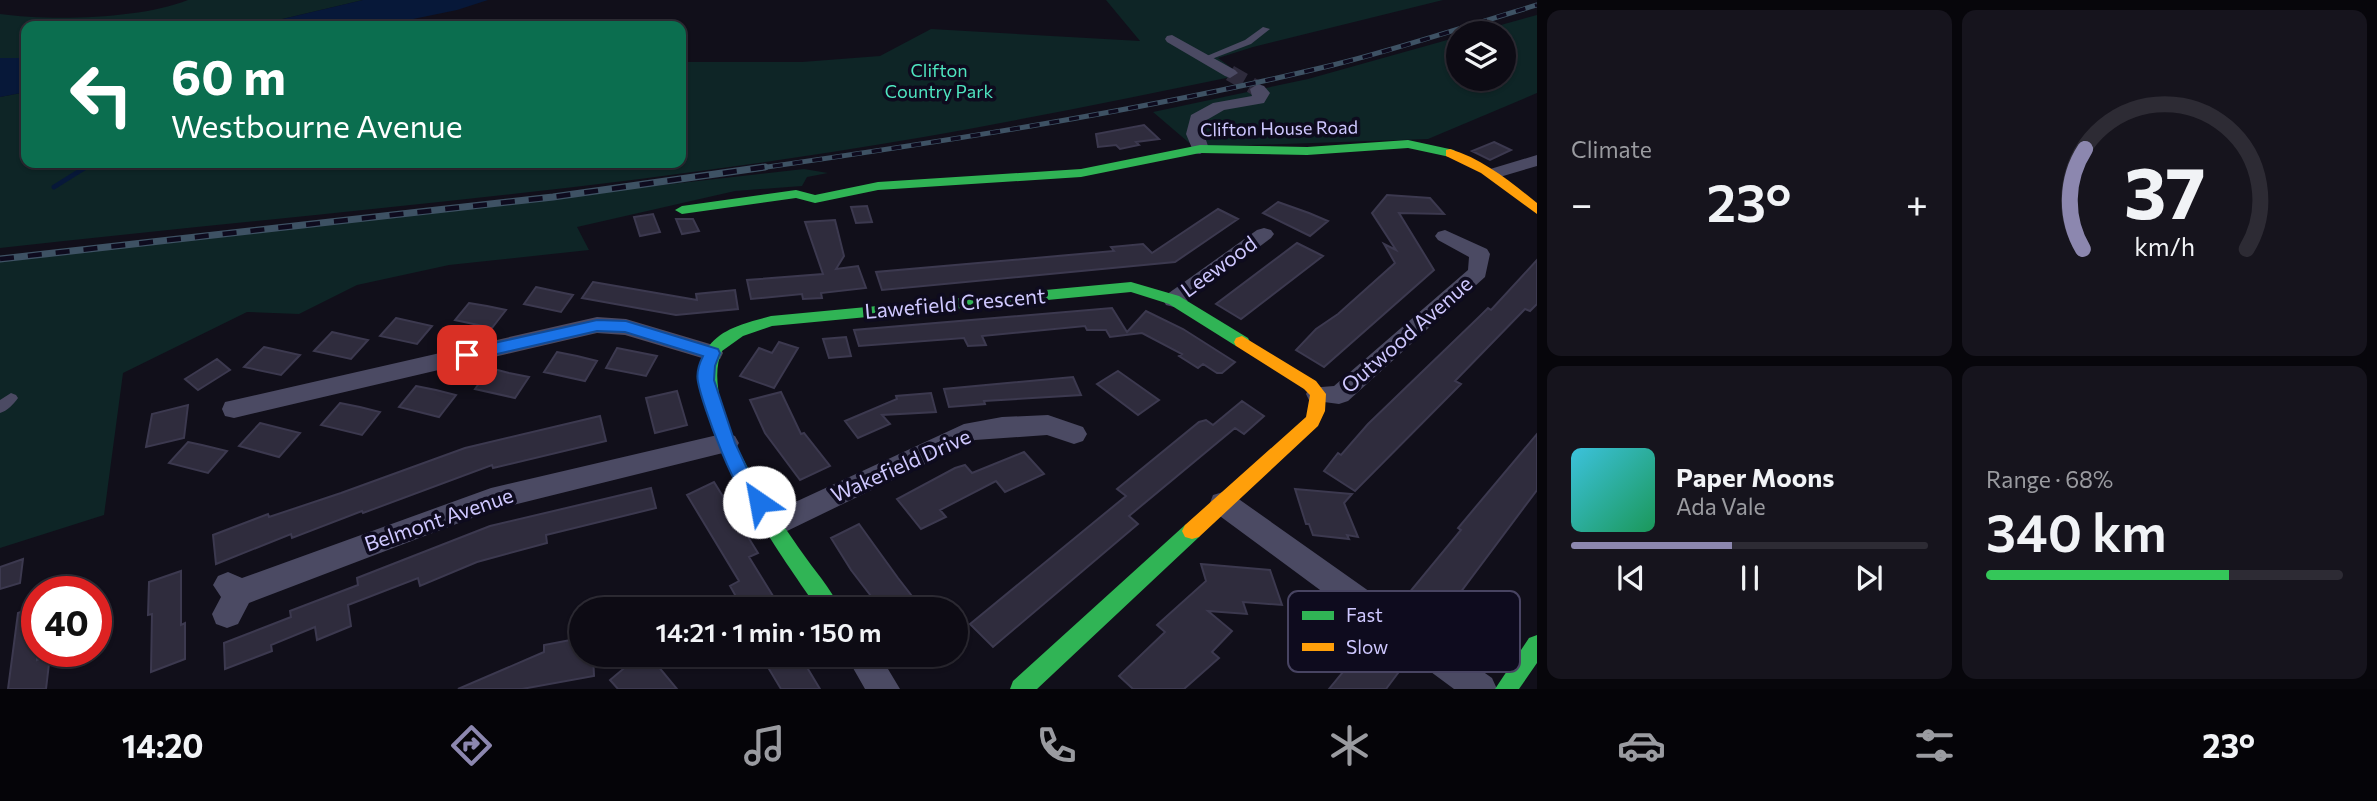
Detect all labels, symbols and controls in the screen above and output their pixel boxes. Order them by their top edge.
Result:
map controls [1446,21,1516,91]
button: layers [1446,21,1516,91]
text: 60 m [171,45,286,105]
icon: left [56,49,147,140]
park label: Clifton Country Park [885,59,993,102]
text: Westbourne Avenue [171,105,463,145]
street label: Clifton House Road [1200,116,1358,140]
text: Climate [1571,135,1652,163]
text: 37 [2124,145,2205,234]
text: 23° [1707,169,1792,233]
text: − [1571,179,1593,226]
text: + [1906,179,1928,226]
street label: Leewood [1175,230,1261,302]
text: km/h [2134,231,2195,261]
street label: Outwood Avenue [1335,270,1477,397]
street label: Lawefield Crescent [863,282,1046,323]
pin [437,325,497,385]
icon: arrive [448,336,486,374]
street label: Wakefield Drive [827,423,974,507]
text: Paper Moons [1676,461,1834,492]
position arrow [722,465,796,539]
text: Range · 68% [1986,465,2113,493]
street label: Belmont Avenue [361,481,516,556]
text: Ada Vale [1676,492,1766,520]
text: 340 km [1986,499,2167,563]
icon: previous [1612,559,1650,597]
icon: pause [1731,559,1769,597]
icon: next [1850,559,1888,597]
speed limit sign: 40 [21,576,112,667]
legend [1288,591,1520,672]
text: Fast [1346,603,1383,626]
text: 14:21 · 1 min · 150 m [655,616,882,647]
text: Slow [1346,635,1388,658]
icon: directions [447,721,496,770]
icon: music [740,721,789,770]
icon: phone [1032,721,1081,770]
icon: climate [1325,721,1374,770]
icon: car [1617,721,1666,770]
icon: filters [1910,721,1959,770]
text: 14:20 [122,725,204,765]
text: 23° [2202,725,2255,765]

